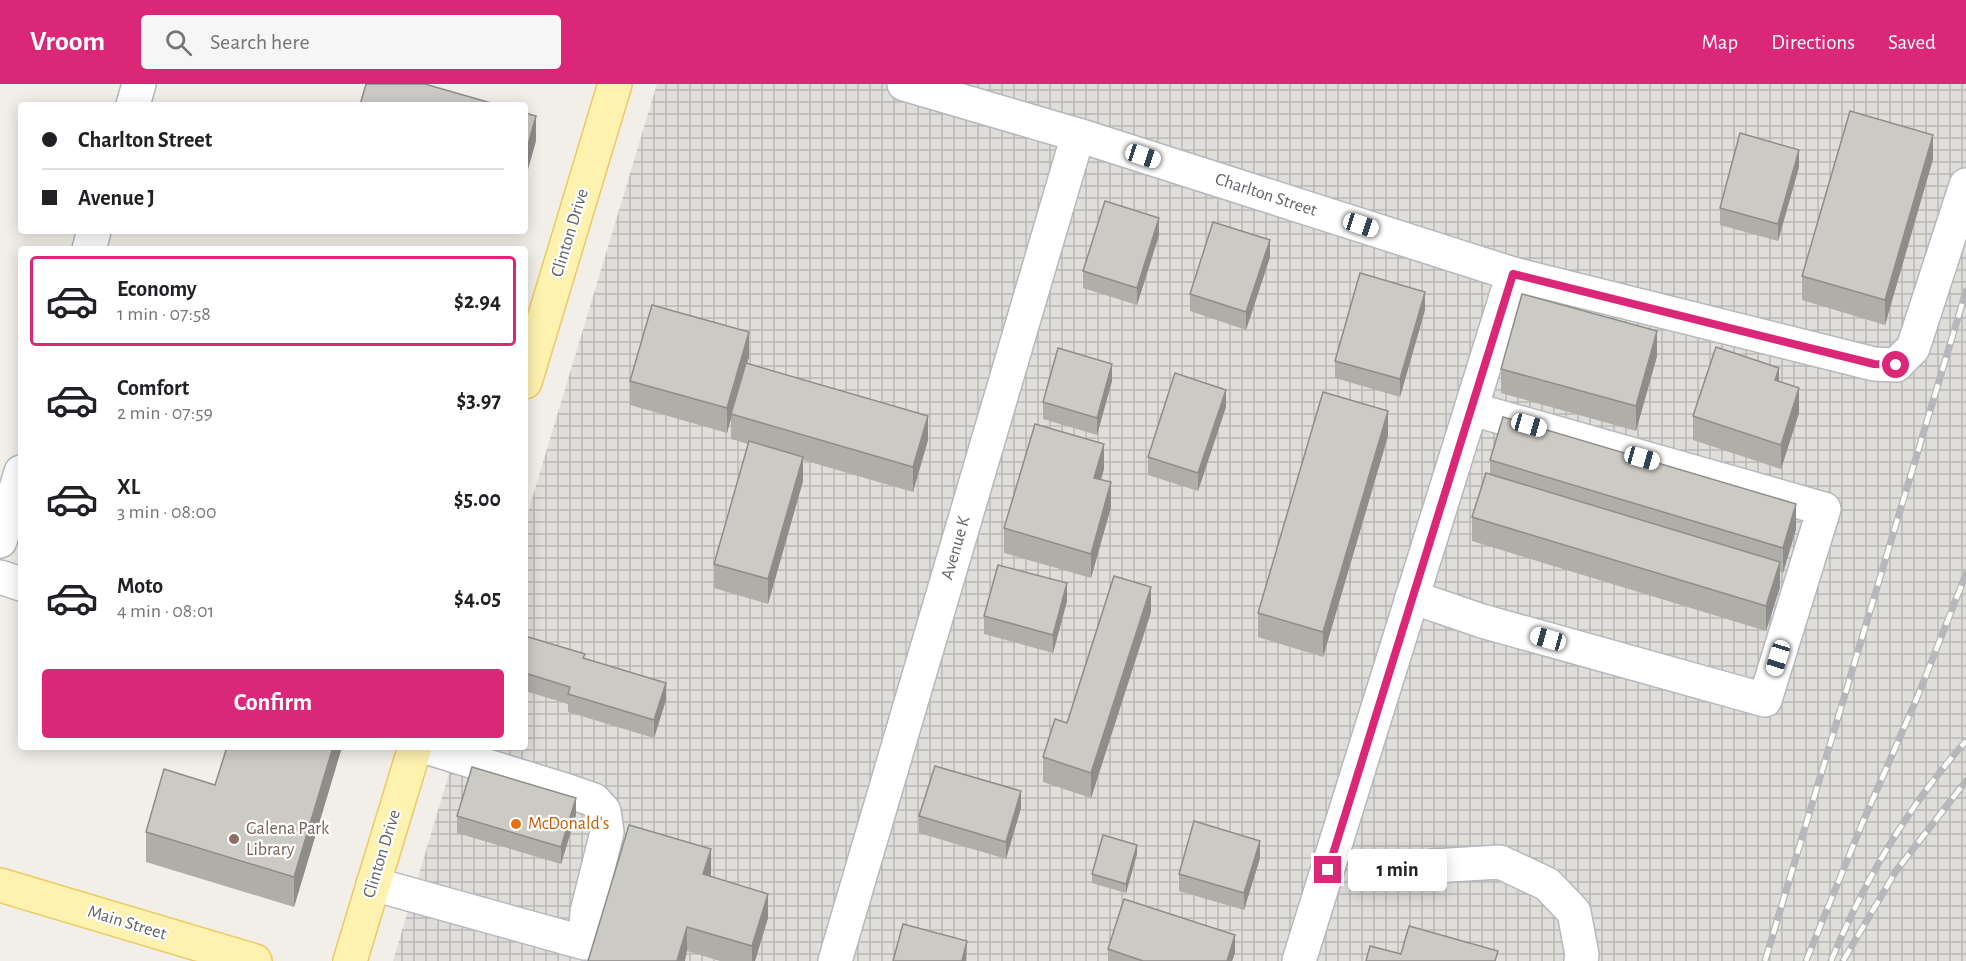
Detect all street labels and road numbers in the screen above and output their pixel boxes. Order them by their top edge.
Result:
street label: Charlton Street [1213,170,1319,220]
street label: Clinton Drive [548,187,592,279]
street label: Avenue K [938,514,974,582]
street label: Clinton Drive [360,808,404,900]
street label: Main Street [85,903,169,944]

